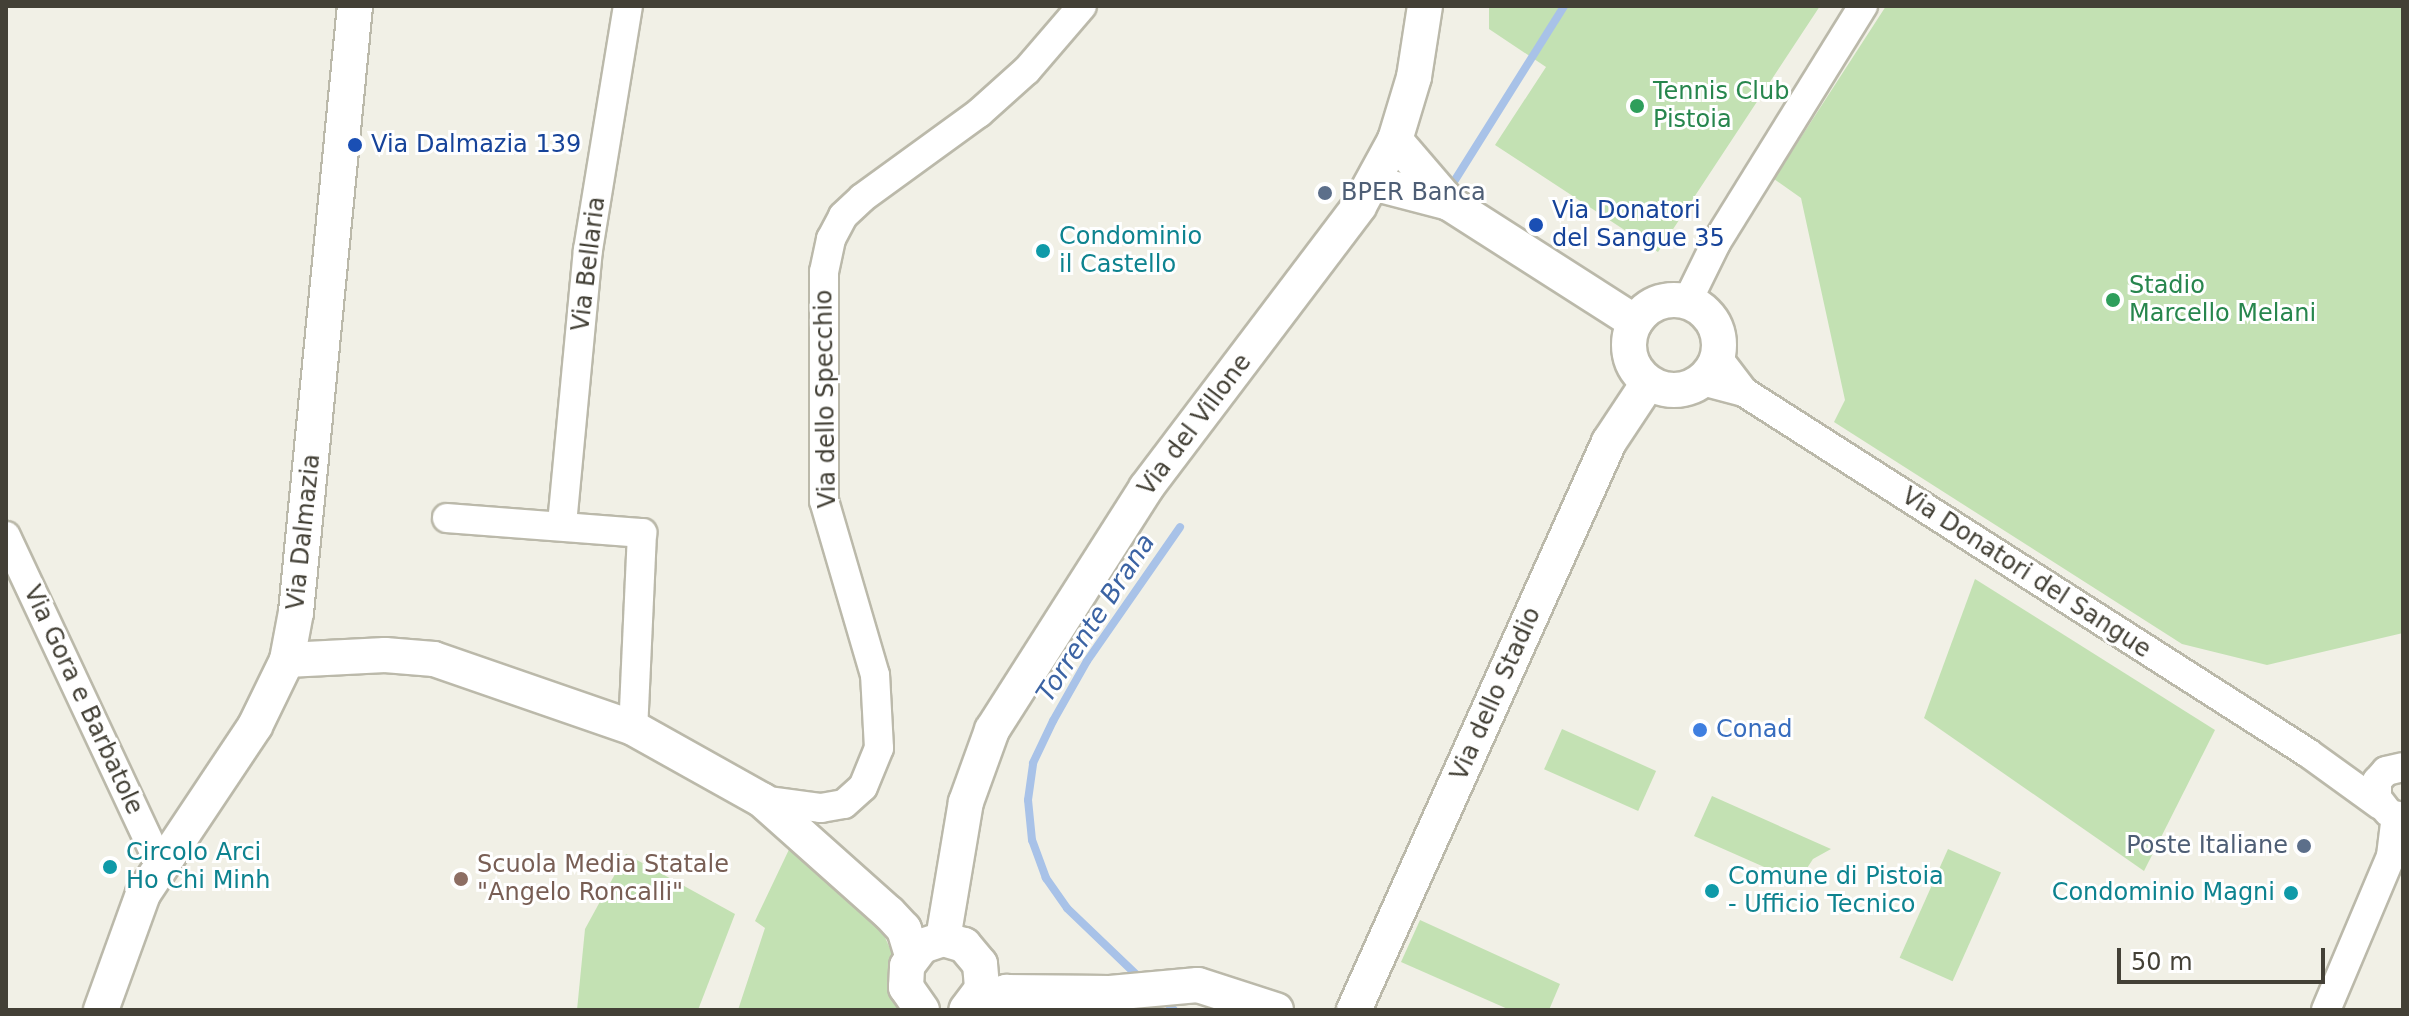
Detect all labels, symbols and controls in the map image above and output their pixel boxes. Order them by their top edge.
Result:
place label: Tennis Club Pistoia [1653,78,1789,134]
marker: Tennis Club Pistoia [1628,97,1646,115]
place label: Via Dalmazia 139 [371,131,581,159]
marker: Via Dalmazia 139 [346,136,364,154]
place label: BPER Banca [1341,179,1486,207]
marker: BPER Banca [1316,184,1334,202]
street label: Via Bellaria [566,195,612,333]
place label: Via Donatori del Sangue 35 [1552,197,1725,253]
marker: Via Donatori del Sangue 35 [1527,216,1545,234]
place label: Condominio il Castello [1059,223,1202,279]
marker: Condominio il Castello [1034,242,1052,260]
place label: Stadio Marcello Melani [2129,272,2316,328]
street label: Via dello Specchio [810,289,842,509]
marker: Stadio Marcello Melani [2104,291,2122,309]
street label: Via del Villone [1132,349,1258,501]
street label: Via Dalmazia [281,453,327,611]
street label: Via Donatori del Sangue [1896,482,2156,664]
water label: Torrente Brana [1030,528,1162,708]
street label: Via Gora e Barbatole [17,581,149,819]
street label: Via dello Stadio [1445,603,1547,785]
place label: Conad [1716,716,1793,744]
marker: Conad [1691,721,1709,739]
place label: Poste Italiane [2126,832,2288,860]
marker: Poste Italiane [2295,837,2313,855]
place label: Circolo Arci Ho Chi Minh [126,839,270,895]
place label: Scuola Media Statale "Angelo Roncalli" [477,851,729,907]
marker: Circolo Arci Ho Chi Minh [101,858,119,876]
place label: Comune di Pistoia - Ufficio Tecnico [1728,863,1944,919]
marker: Scuola Media Statale "Angelo Roncalli" [452,870,470,888]
place label: Condominio Magni [2052,879,2275,907]
marker: Comune di Pistoia - Ufficio Tecnico [1703,882,1721,900]
marker: Condominio Magni [2282,884,2300,902]
scale bar [2121,932,2329,982]
text: 50 m [2131,948,2193,976]

